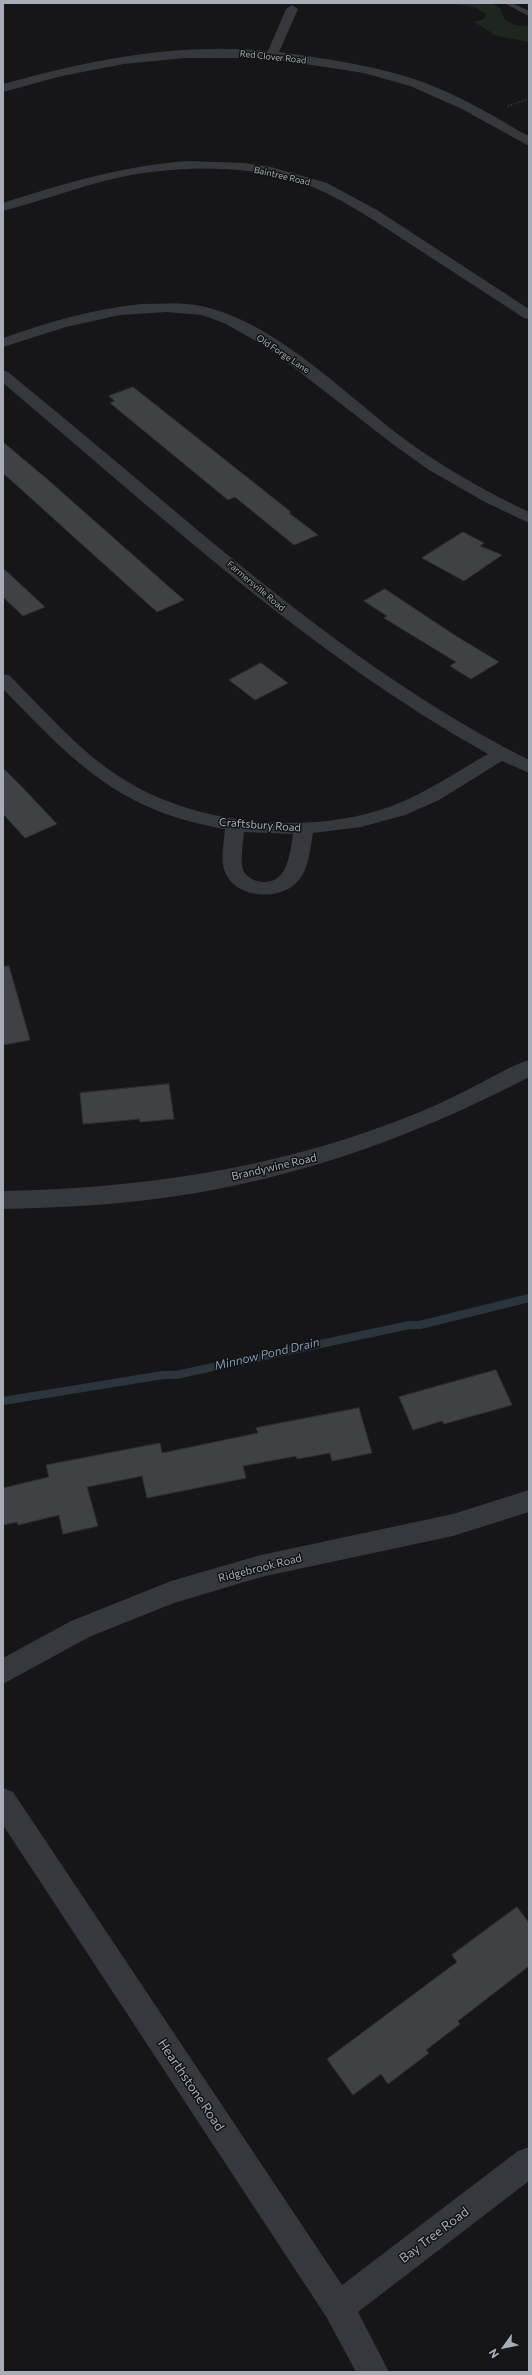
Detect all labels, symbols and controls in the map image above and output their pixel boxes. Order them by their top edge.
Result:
street label: Red Clover Road [239,48,307,66]
street label: Baintree Road [253,164,311,188]
street label: Old Forge Lane [254,332,312,376]
street label: Farmersville Road [225,559,287,613]
street label: Craftsbury Road [219,816,301,834]
street label: Brandywine Road [230,1151,318,1183]
water label: Minnow Pond Drain [213,1335,321,1373]
street label: Ridgebrook Road [217,1551,303,1585]
street label: Hearthstone Road [155,2036,227,2134]
street label: Bay Tree Road [396,2204,472,2266]
north arrow [484,2327,524,2367]
text: N [486,2347,501,2361]

